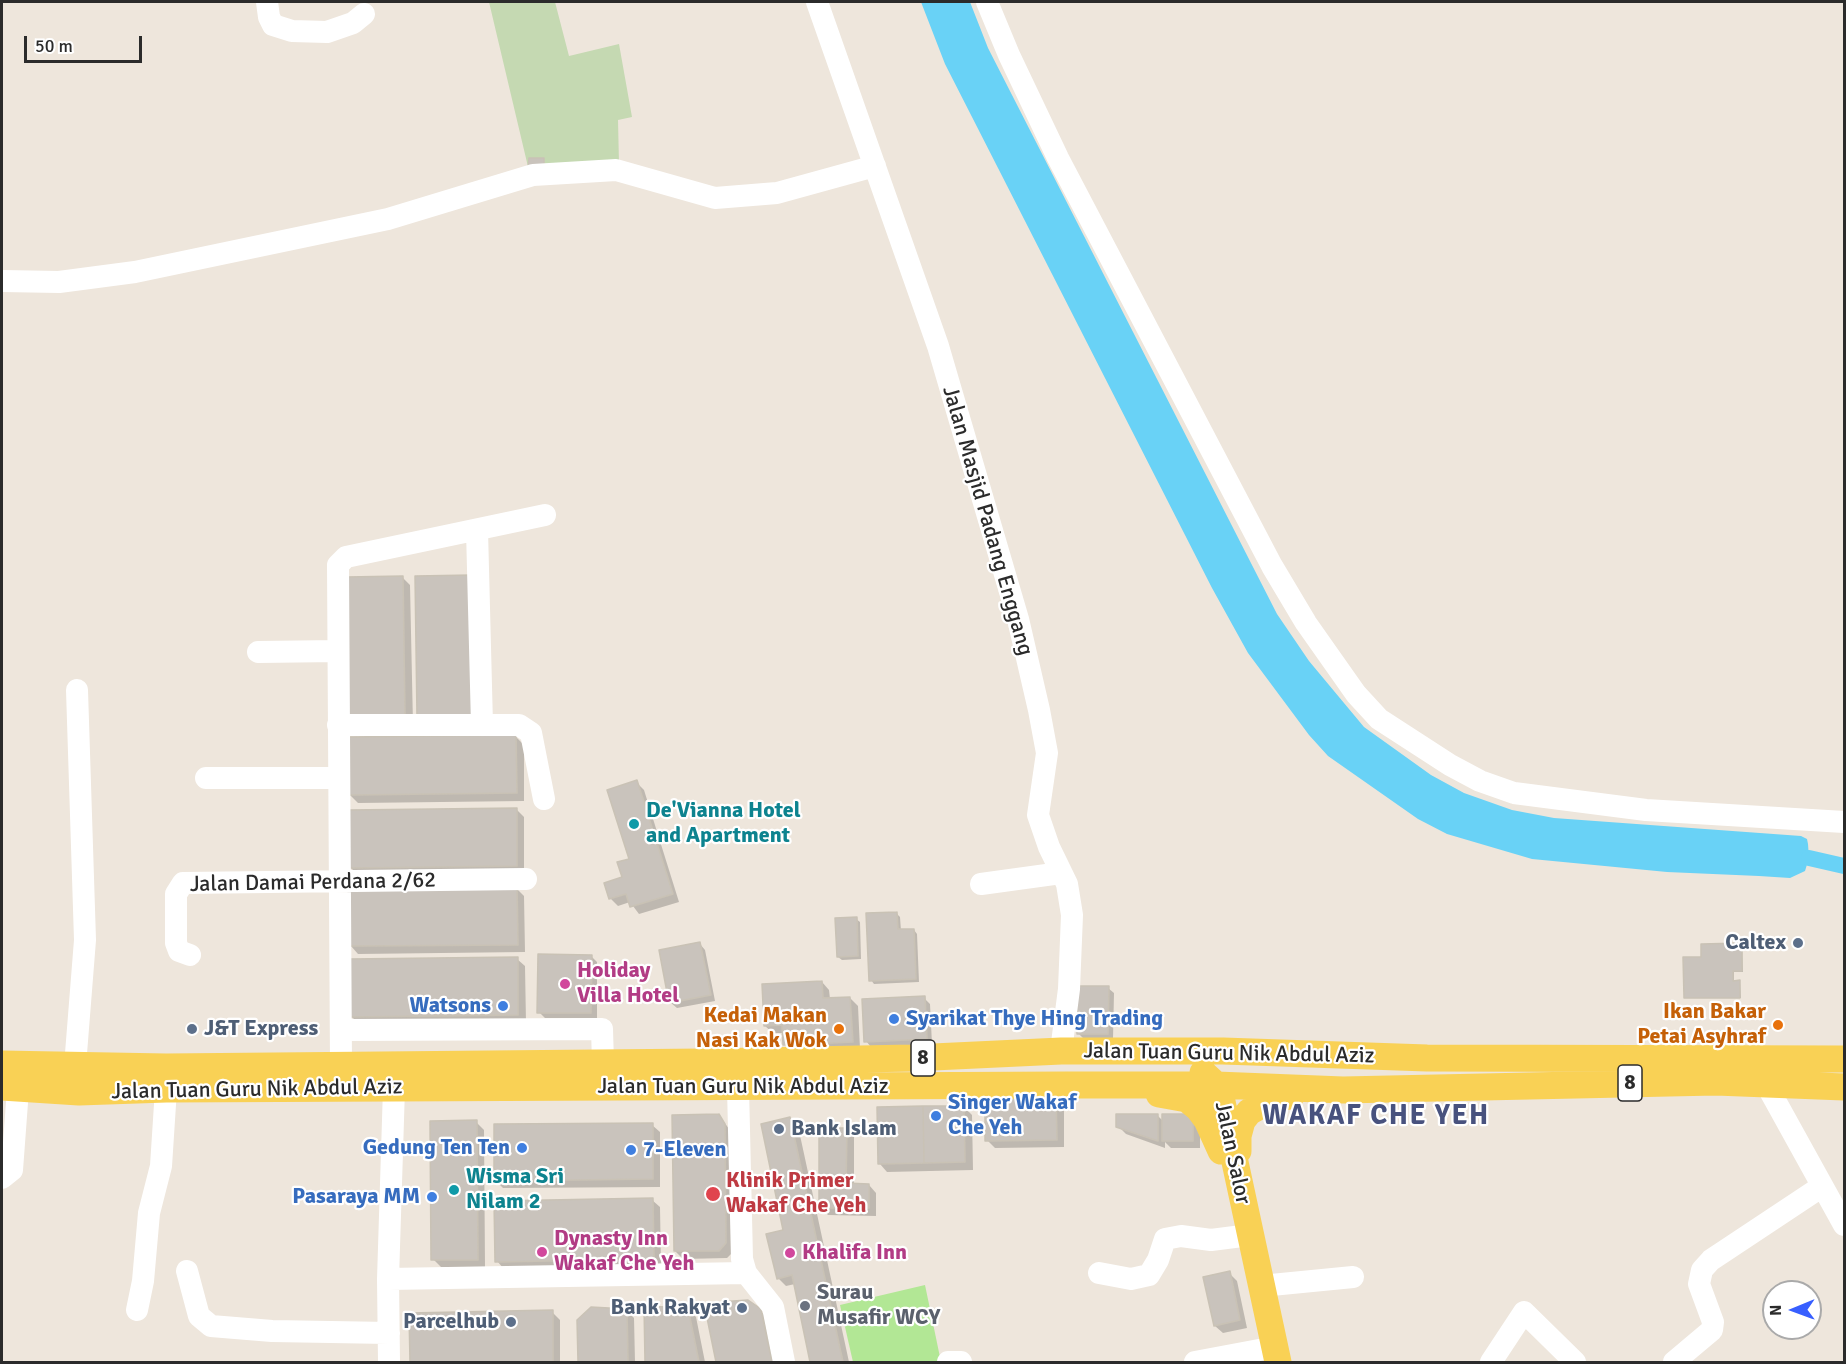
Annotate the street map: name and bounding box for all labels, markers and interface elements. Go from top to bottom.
scale bar [27,24,146,62]
text: 50 m [35,35,73,57]
street label: Jalan Masjid Padang Enggang [936,383,1038,659]
place label: De'Vianna Hotel and Apartment [646,798,801,849]
marker: De'Vianna Hotel and Apartment [627,817,641,831]
street label: Jalan Damai Perdana 2/62 [190,868,436,898]
place label: Caltex [1725,930,1786,956]
marker: Caltex [1791,936,1805,950]
place label: Holiday Villa Hotel [577,958,679,1010]
marker: Holiday Villa Hotel [558,977,572,991]
place label: Watsons [409,993,491,1019]
marker: Watsons [496,999,510,1013]
place label: Ikan Bakar Petai Asyhraf [1637,999,1766,1050]
place label: Kedai Makan Nasi Kak Wok [696,1003,827,1054]
place label: Syarikat Thye Hing Trading [906,1006,1163,1032]
marker: Syarikat Thye Hing Trading [887,1012,901,1026]
place label: J&T Express [204,1016,318,1042]
marker: Ikan Bakar Petai Asyhraf [1771,1018,1785,1032]
marker: J&T Express [185,1022,199,1036]
marker: Kedai Makan Nasi Kak Wok [832,1022,846,1036]
street label: Jalan Tuan Guru Nik Abdul Aziz [1083,1038,1375,1070]
road number: 8 [911,1040,935,1076]
road number: 8 [1618,1065,1642,1101]
street label: Jalan Tuan Guru Nik Abdul Aziz [111,1074,403,1106]
street label: Jalan Tuan Guru Nik Abdul Aziz [598,1074,888,1100]
place label: Singer Wakaf Che Yeh [948,1090,1076,1142]
street label: Jalan Salor [1208,1099,1256,1207]
district label: WAKAF CHE YEH [1262,1100,1490,1134]
marker: Singer Wakaf Che Yeh [929,1109,943,1123]
place label: Bank Islam [791,1116,897,1142]
marker: Bank Islam [772,1122,786,1136]
place label: Gedung Ten Ten [363,1135,510,1161]
place label: 7-Eleven [643,1137,726,1163]
marker: Gedung Ten Ten [515,1141,529,1155]
marker: 7-Eleven [624,1143,638,1157]
place label: Wisma Sri Nilam 2 [466,1164,564,1216]
place label: Klinik Primer Wakaf Che Yeh [726,1168,866,1220]
marker: Wisma Sri Nilam 2 [447,1183,461,1197]
place label: Pasaraya MM [292,1184,420,1210]
marker: Klinik Primer Wakaf Che Yeh [704,1185,722,1203]
marker: Pasaraya MM [425,1190,439,1204]
place label: Dynasty Inn Wakaf Che Yeh [554,1226,694,1278]
place label: Khalifa Inn [802,1240,907,1266]
marker: Dynasty Inn Wakaf Che Yeh [535,1245,549,1259]
marker: Khalifa Inn [783,1246,797,1260]
place label: Surau Musafir WCY [817,1280,940,1332]
north arrow [1762,1280,1822,1340]
place label: Bank Rakyat [611,1295,730,1321]
marker: Surau Musafir WCY [798,1299,812,1313]
marker: Bank Rakyat [735,1301,749,1315]
text: N [1766,1305,1786,1316]
place label: Parcelhub [403,1309,499,1335]
marker: Parcelhub [504,1315,518,1329]

